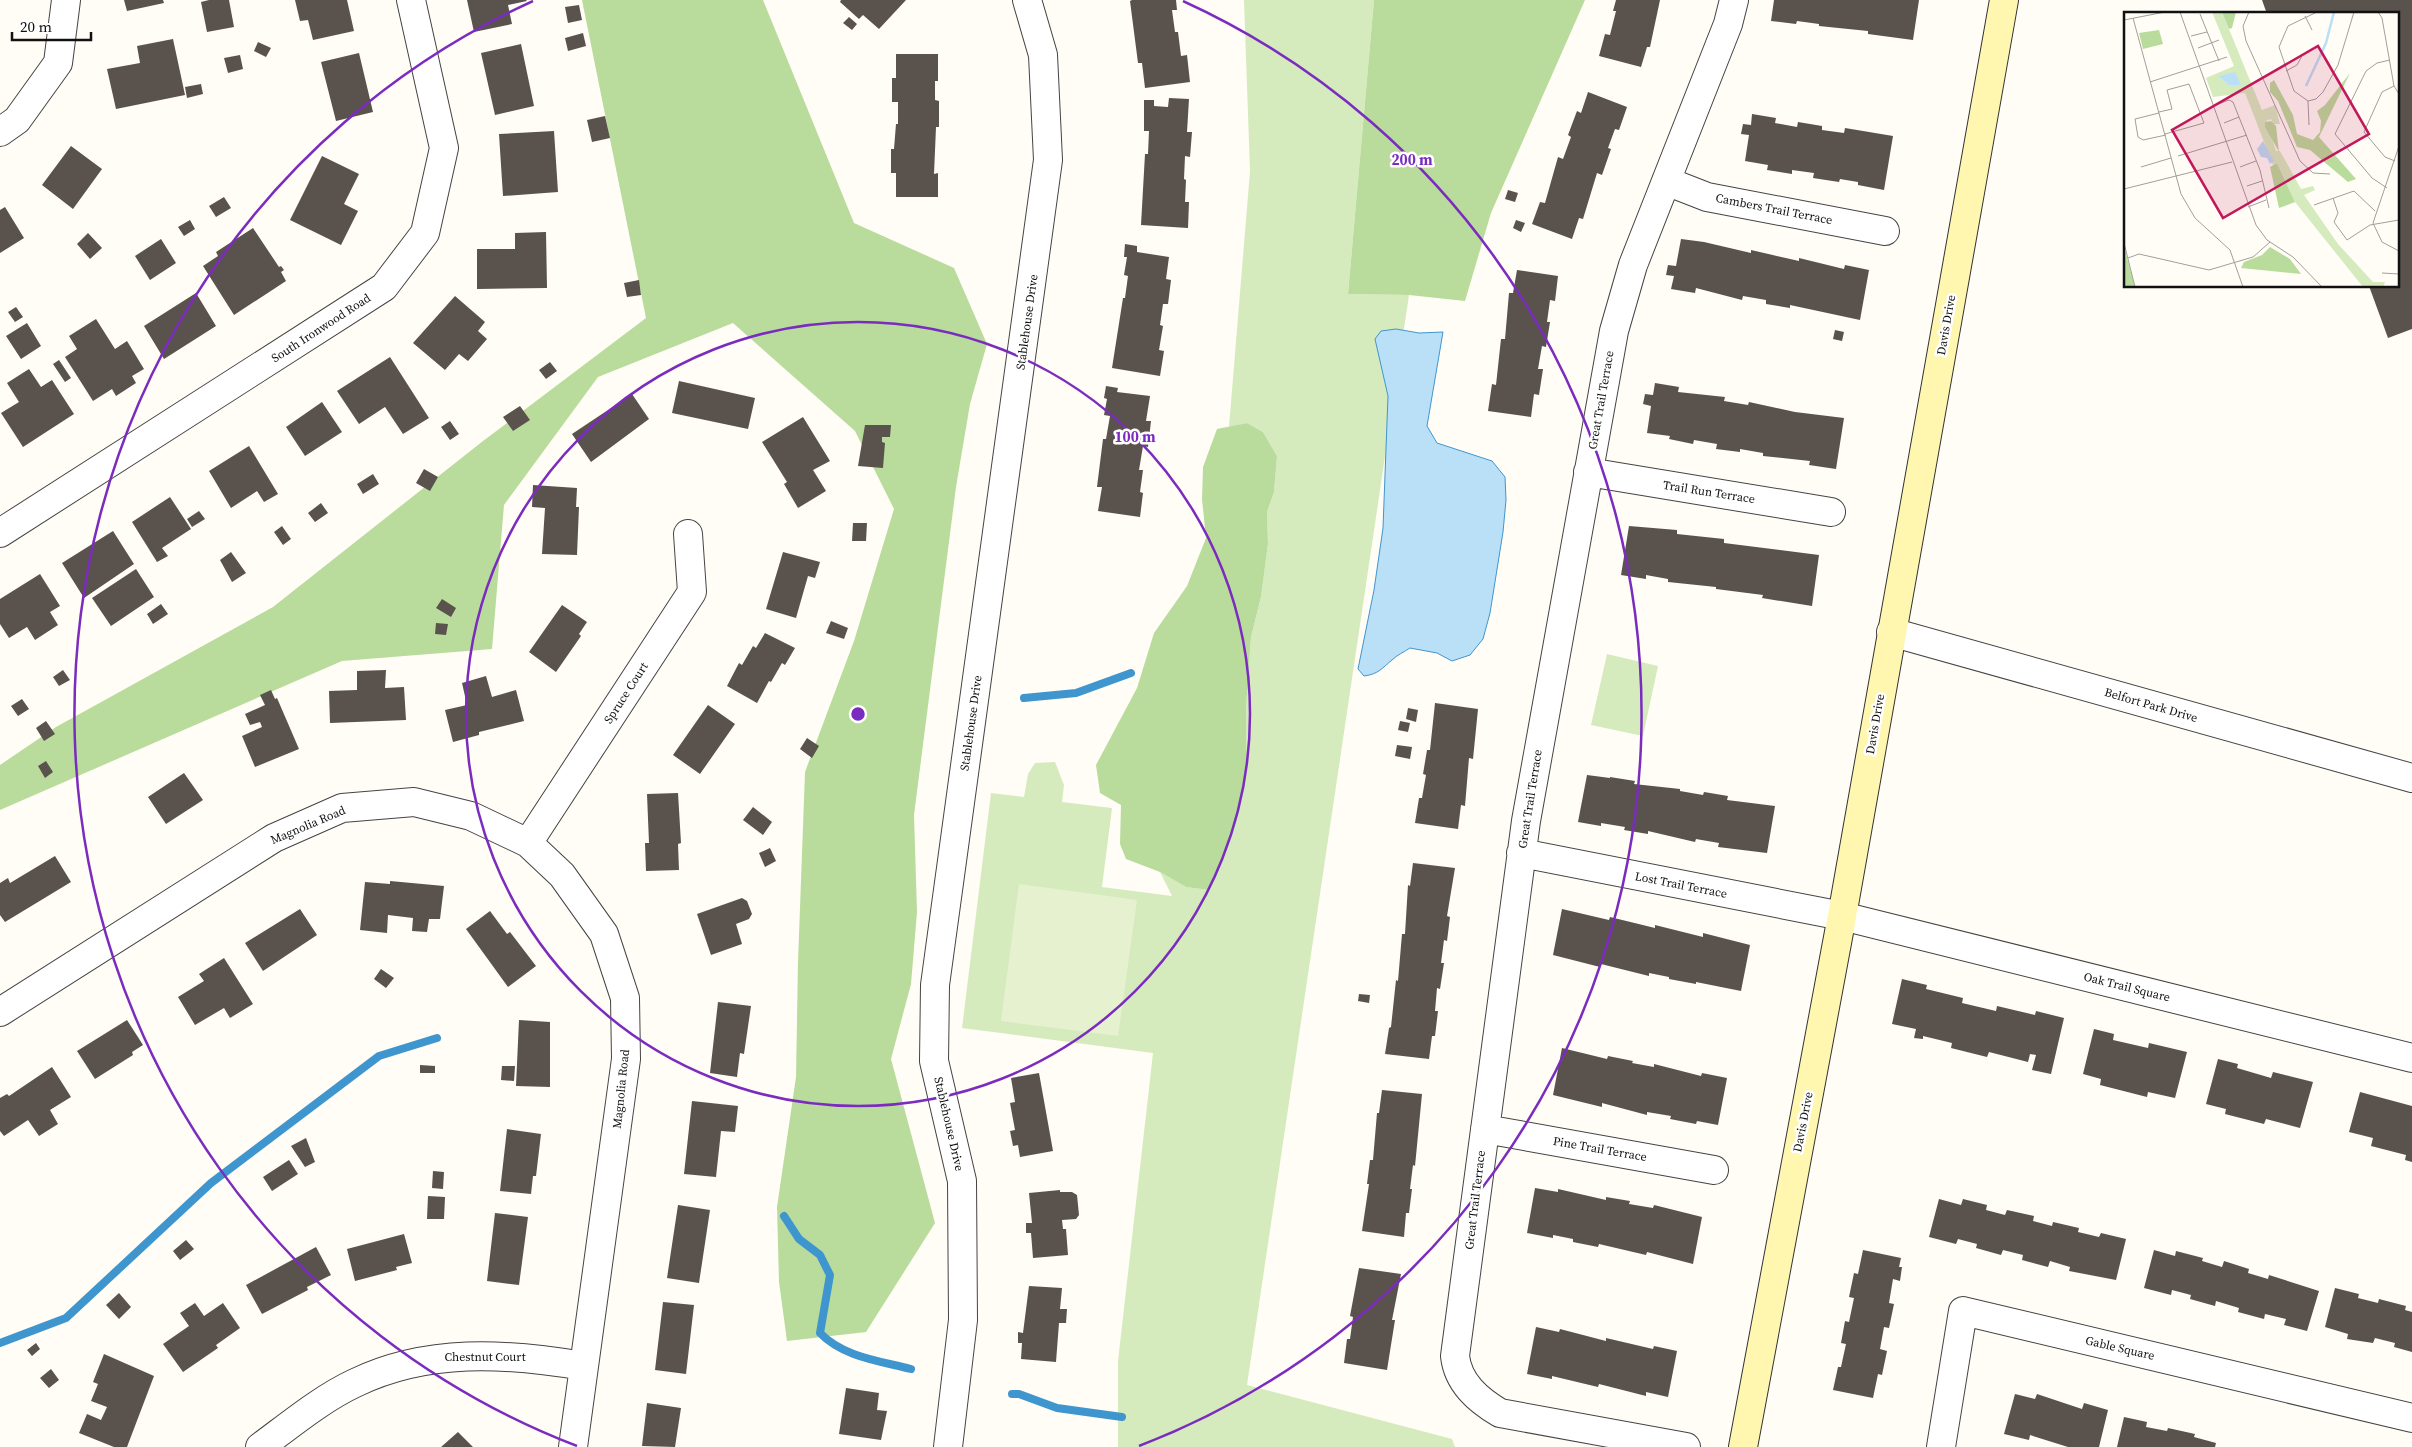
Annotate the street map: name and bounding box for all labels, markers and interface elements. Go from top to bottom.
scale bar [12,10,91,42]
inset map [2124,12,2400,288]
text: 20 m [20,16,52,37]
text: 200 m [1391,149,1433,170]
street label: Cambers Trail Terrace [1714,190,1834,228]
street label: Stablehouse Drive [1012,273,1042,371]
street label: South Ironwood Road [268,290,374,366]
street label: Davis Drive [1933,294,1959,356]
street label: Great Trail Terrace [1584,349,1618,451]
text: 100 m [1114,426,1156,447]
street label: Trail Run Terrace [1662,477,1756,507]
street label: Spruce Court [600,659,652,727]
street label: Stablehouse Drive [956,674,986,772]
street label: Belfort Park Drive [2103,684,2199,726]
street label: Davis Drive [1862,693,1888,755]
centre of rings [849,705,867,723]
street label: Great Trail Terrace [1514,748,1546,850]
street label: Magnolia Road [268,802,348,848]
street label: Lost Trail Terrace [1633,868,1729,902]
street label: Oak Trail Square [2082,969,2172,1005]
street label: Magnolia Road [609,1048,633,1130]
street label: Stablehouse Drive [930,1075,968,1173]
street label: Davis Drive [1789,1091,1817,1153]
street label: Pine Trail Terrace [1552,1133,1648,1165]
street label: Great Trail Terrace [1461,1149,1489,1251]
street label: Gable Square [2084,1332,2156,1364]
street label: Chestnut Court [444,1349,526,1365]

